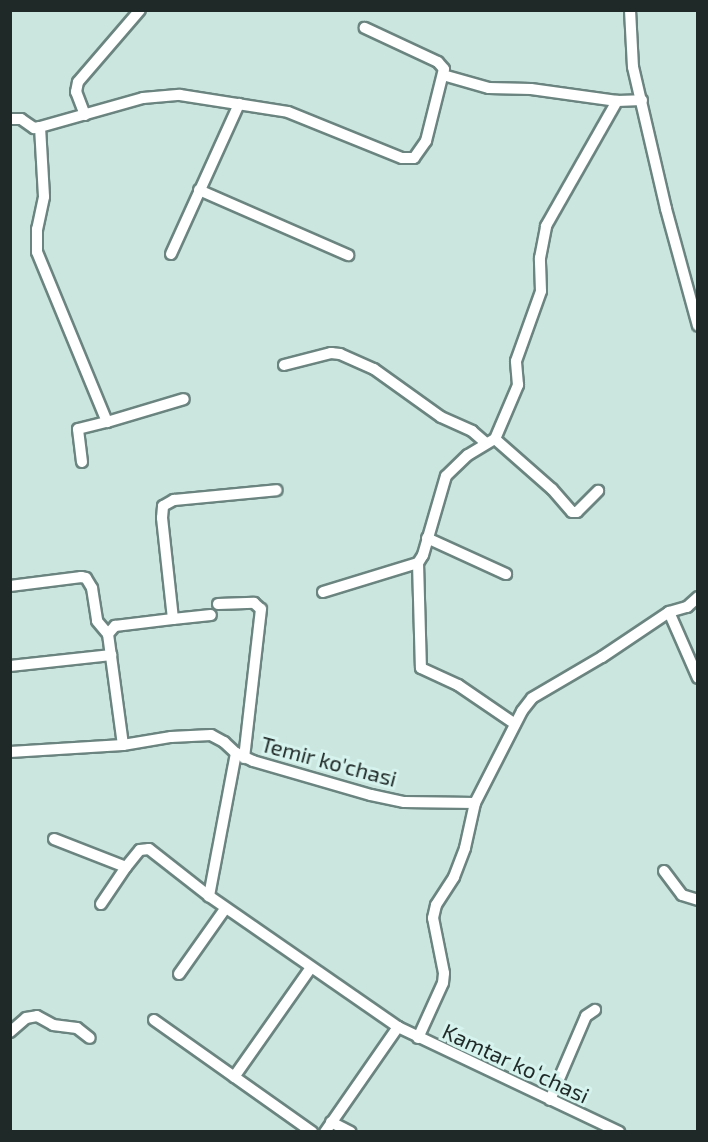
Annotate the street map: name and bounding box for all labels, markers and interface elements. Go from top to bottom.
street label: Temir ko'chasi [258,730,400,792]
street label: Kamtar koʻchasi [438,1017,594,1109]

